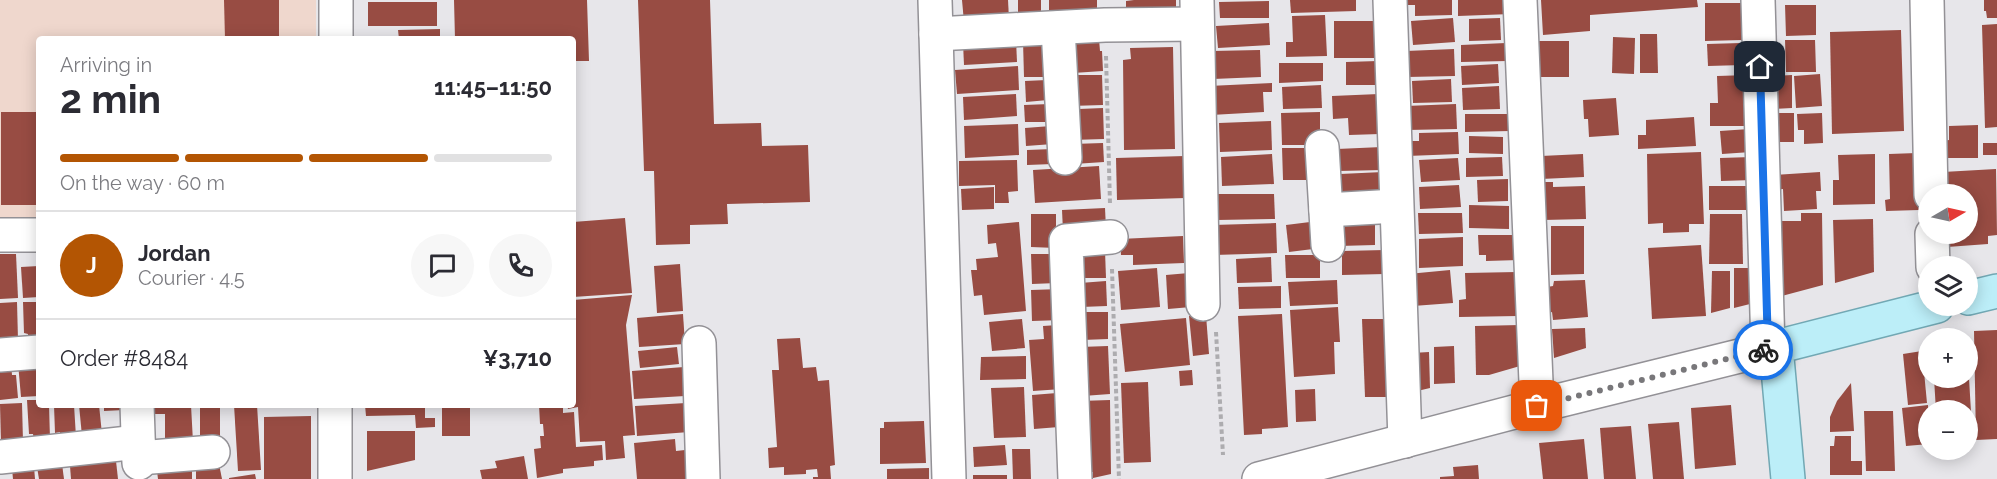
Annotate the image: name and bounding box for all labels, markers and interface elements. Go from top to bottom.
pin [1734,41,1785,92]
icon: home [1743,50,1776,83]
text: Arriving in [60,53,152,77]
text: 11:45–11:50 [434,74,552,100]
text: 2 min [60,76,161,122]
text: On the way · 60 m [60,171,225,195]
north arrow [1918,184,1978,244]
map controls [1918,184,1978,460]
button: chat [411,234,474,297]
button: phone [489,234,552,297]
text: Jordan [138,240,210,266]
text: J [86,252,97,278]
button: layers [1918,256,1978,316]
text: Courier · 4.5 [138,266,245,290]
courier [1733,320,1793,380]
button: + [1918,328,1978,388]
icon: bike [1747,334,1780,367]
text: Order #8484 [60,345,188,371]
text: ¥3,710 [483,345,552,371]
pin [1511,380,1562,431]
icon: bag [1520,389,1553,422]
button: − [1918,400,1978,460]

